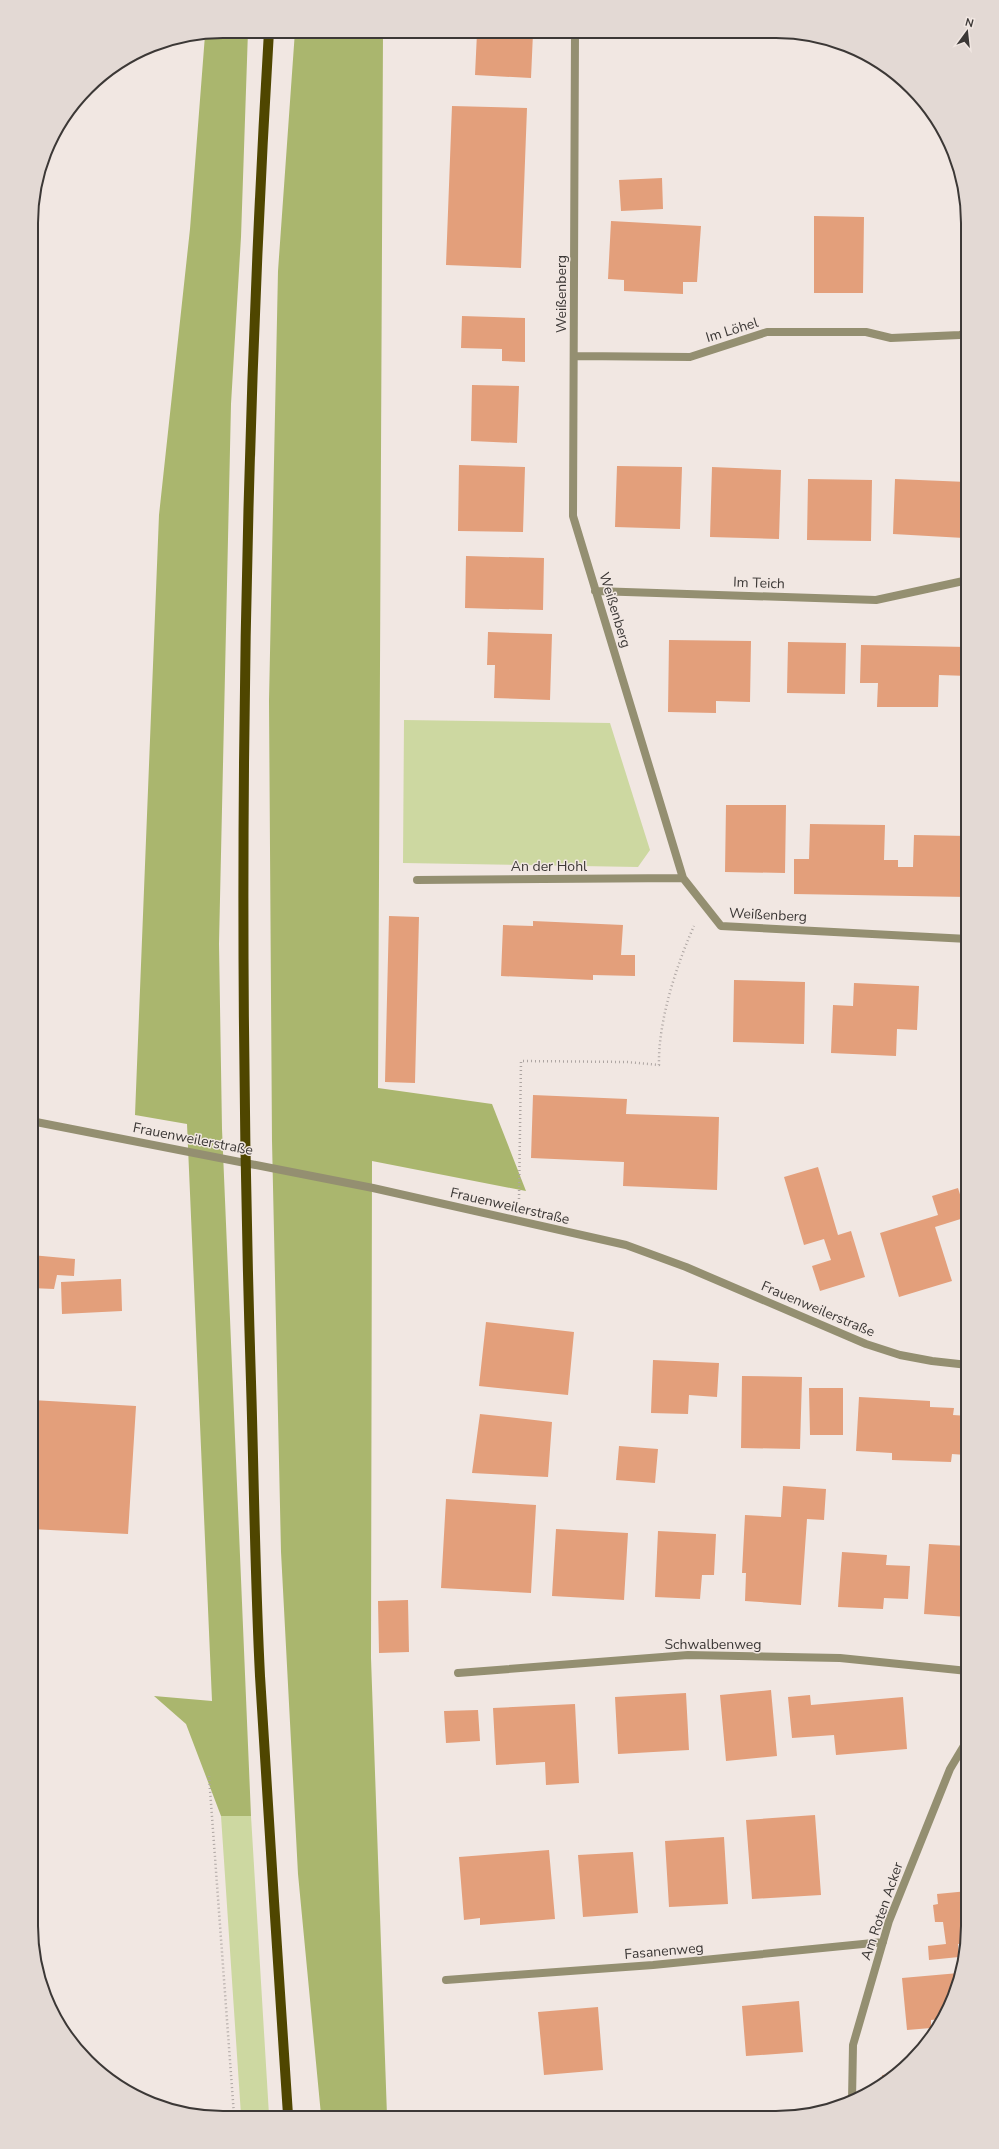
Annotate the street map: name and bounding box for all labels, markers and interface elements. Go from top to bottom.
north arrow [947,12,987,52]
text: N [964,15,975,31]
street label: Weißenberg [552,255,571,333]
street label: Im Löhel [703,313,761,347]
street label: Weißenberg [595,570,635,650]
street label: Im Teich [733,573,785,593]
street label: An der Hohl [511,857,588,876]
street label: Weißenberg [729,903,807,927]
street label: Frauenweilerstraße [131,1118,255,1160]
street label: Frauenweilerstraße [448,1183,572,1229]
street label: Frauenweilerstraße [758,1276,878,1342]
street label: Schwalbenweg [665,1635,762,1654]
street label: Am Roten Acker [856,1859,908,1963]
street label: Fasanenweg [624,1938,704,1964]

